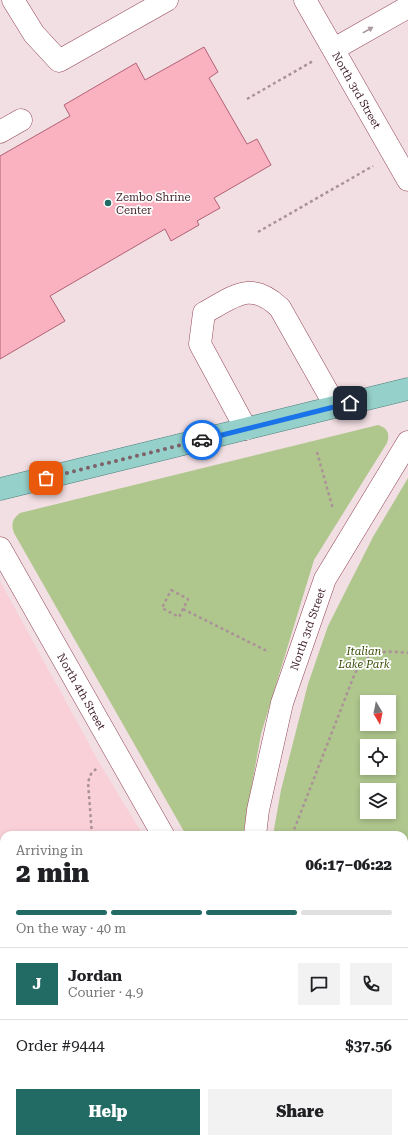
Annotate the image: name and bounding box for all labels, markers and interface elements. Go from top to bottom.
one-way arrow [362,26,373,33]
street label: North 3rd Street [330,50,384,131]
place label: Zembo Shrine Center [116,191,191,217]
marker: Zembo Shrine Center [103,198,113,208]
pin [333,386,367,420]
icon: home [339,392,361,414]
courier [182,420,222,460]
icon: car [191,429,213,451]
pin [29,461,63,495]
icon: bag [35,467,57,489]
street label: North 3rd Street [287,586,328,672]
park label: Italian Lake Park [337,645,390,671]
street label: North 4th Street [55,651,108,732]
north arrow [360,695,396,731]
map controls [360,695,396,819]
button: locate [360,739,396,775]
button: layers [360,783,396,819]
text: Arriving in [16,843,83,858]
text: 06:17–06:22 [306,856,392,874]
text: 2 min [16,858,89,888]
text: On the way · 40 m [16,921,126,936]
button: chat [298,963,340,1005]
button: phone [350,963,392,1005]
text: Jordan [68,967,122,985]
text: J [32,975,42,993]
text: Courier · 4.9 [68,985,143,1000]
text: Order #9444 [16,1037,105,1055]
text: $37.56 [345,1037,392,1055]
button: Help [16,1089,200,1135]
button: Share [208,1089,392,1135]

